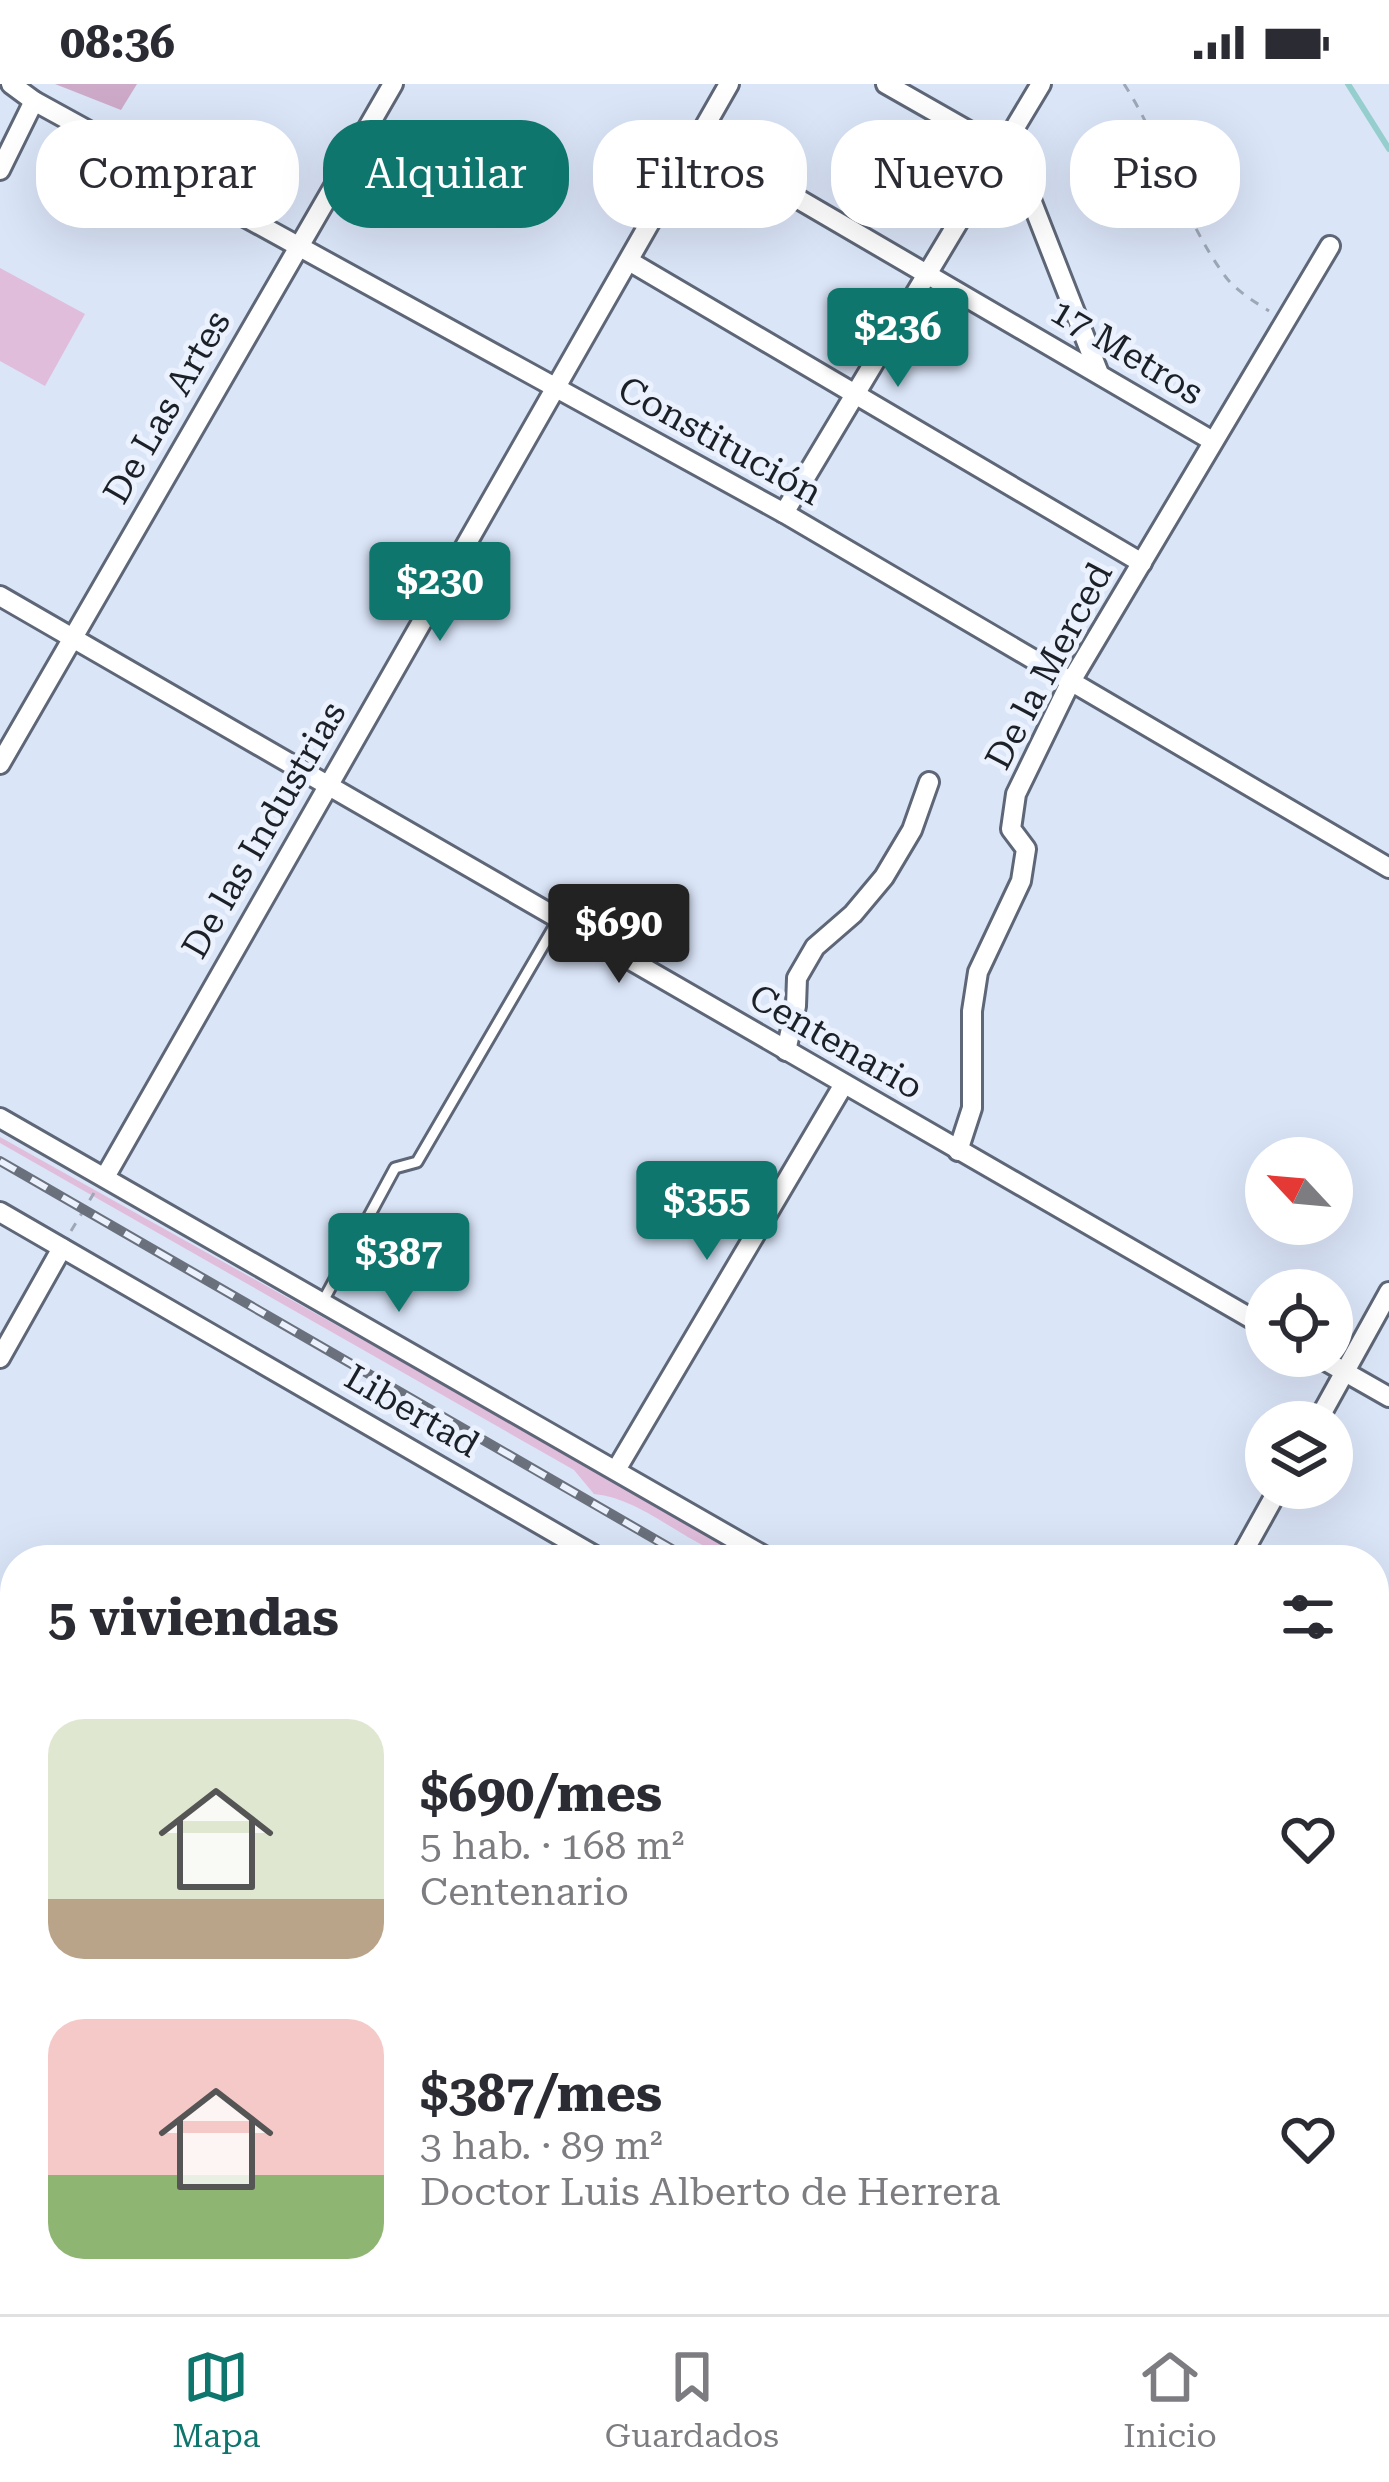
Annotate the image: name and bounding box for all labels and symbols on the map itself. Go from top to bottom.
pin: $236 [827,288,969,390]
street label: 17 Metros [1043,290,1211,414]
street label: De Las Artes [95,303,239,511]
street label: Constitución [611,368,829,514]
pin: $230 [369,542,511,644]
street label: De la Merced [977,556,1121,776]
street label: De las Industrias [173,694,355,966]
pin: $690 [548,884,690,986]
street label: Centenario [742,976,930,1108]
north arrow [1245,1137,1353,1245]
pin: $355 [636,1161,778,1263]
pin: $387 [328,1213,470,1315]
street label: Libertad [338,1356,486,1466]

